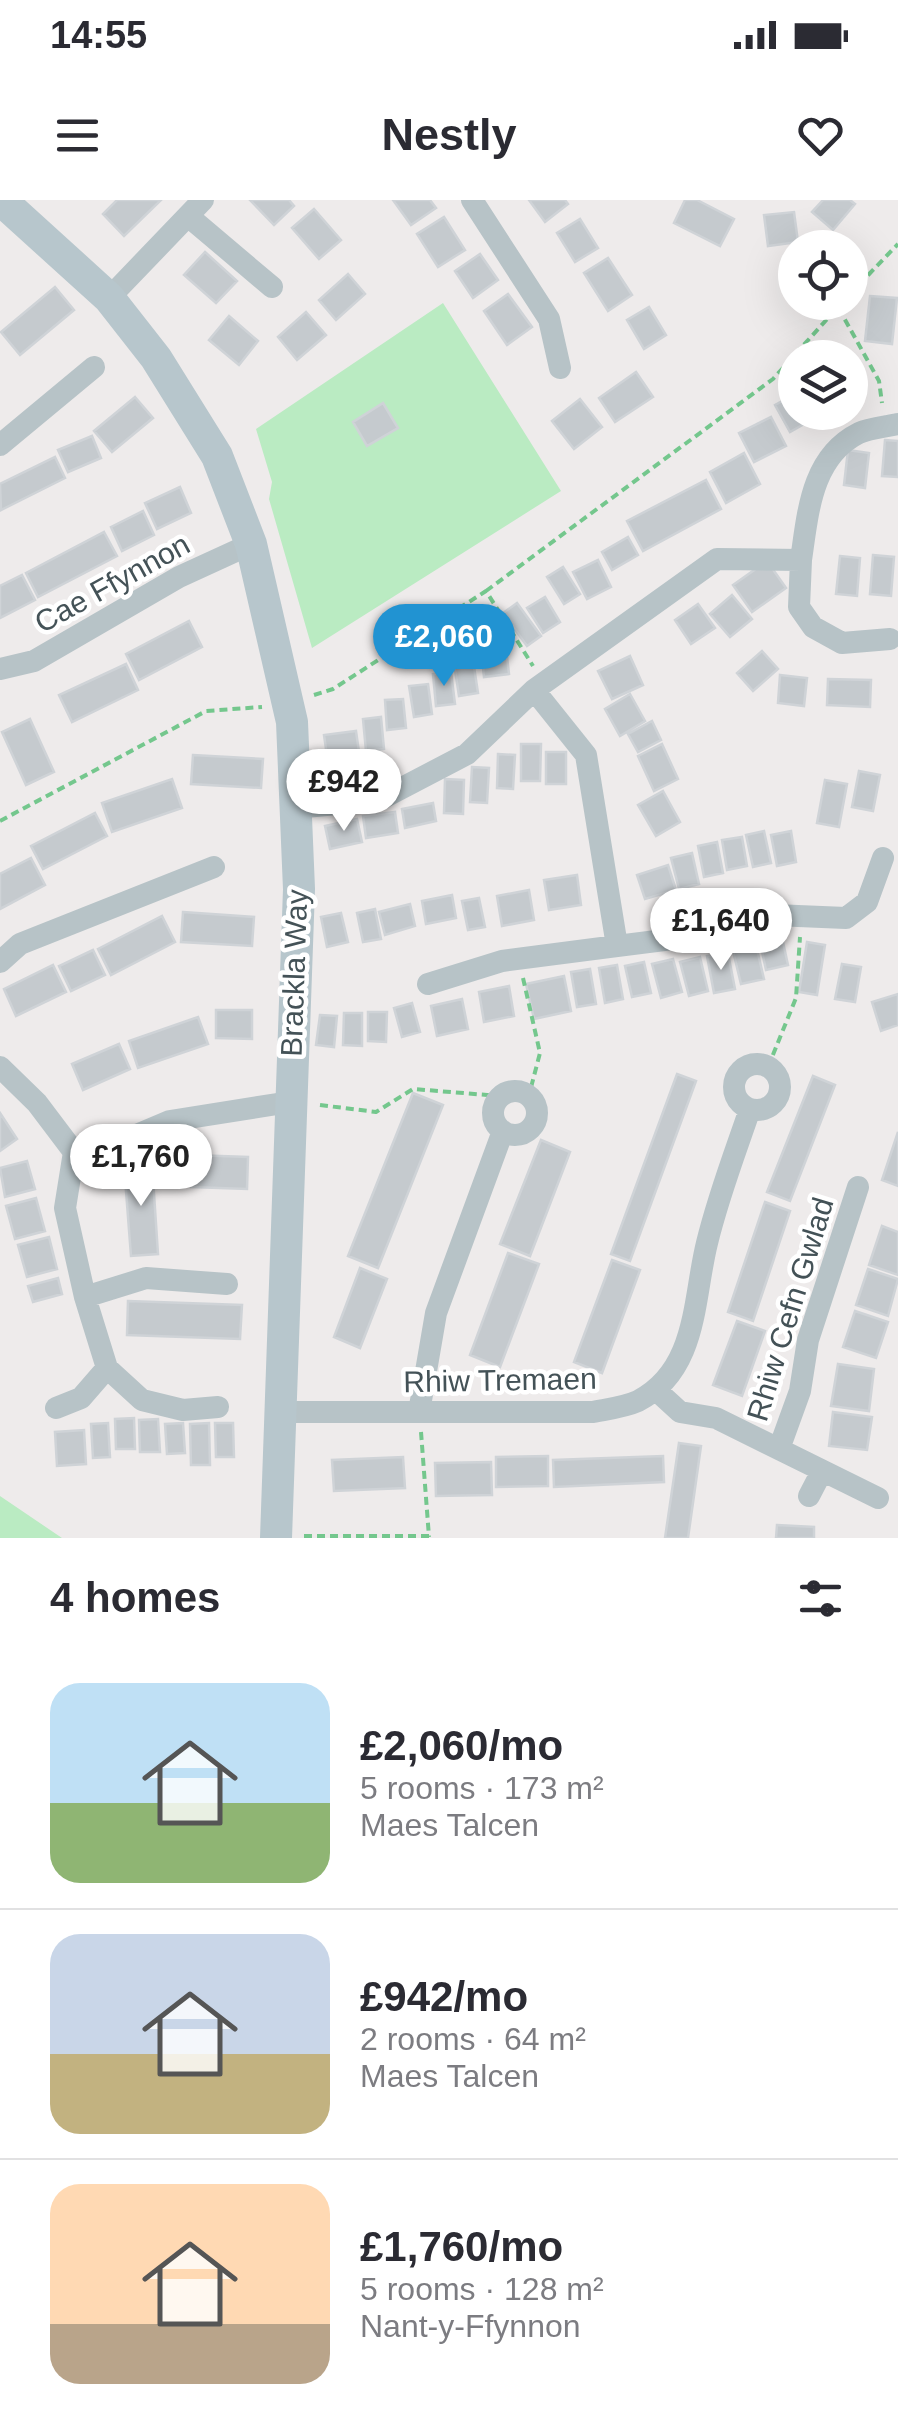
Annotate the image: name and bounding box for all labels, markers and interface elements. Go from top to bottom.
text: 14:55 [50,14,147,56]
icon: menu [50,108,105,163]
icon: heart [793,108,848,163]
text: Nestly [381,109,517,160]
map controls [778,230,868,430]
button: locate [778,230,868,320]
button: layers [778,340,868,430]
street label: Cae Ffynnon [29,527,195,639]
pin: £2,060 [363,604,525,689]
text: £2,060 [395,618,493,654]
pin: £942 [285,749,403,834]
text: £942 [308,763,380,799]
pin: £1,640 [640,888,802,973]
street label: Brackla Way [275,889,313,1057]
text: £1,640 [672,902,770,938]
pin: £1,760 [60,1124,222,1209]
text: £1,760 [92,1138,190,1174]
street label: Rhiw Cefn Gwlad [740,1193,840,1425]
street label: Rhiw Tremaen [403,1362,597,1398]
icon: filters [793,1571,848,1626]
text: 4 homes [50,1574,220,1621]
text: £2,060/mo [360,1722,563,1769]
icon: home [130,1723,250,1843]
text: 5 rooms · 173 m² [360,1770,604,1806]
text: Maes Talcen [360,1807,539,1843]
text: £942/mo [360,1973,528,2020]
icon: home [130,1974,250,2094]
text: 2 rooms · 64 m² [360,2021,586,2057]
text: Maes Talcen [360,2058,539,2094]
text: £1,760/mo [360,2223,563,2270]
icon: home [130,2224,250,2344]
text: 5 rooms · 128 m² [360,2271,604,2307]
text: Nant-y-Ffynnon [360,2308,581,2344]

